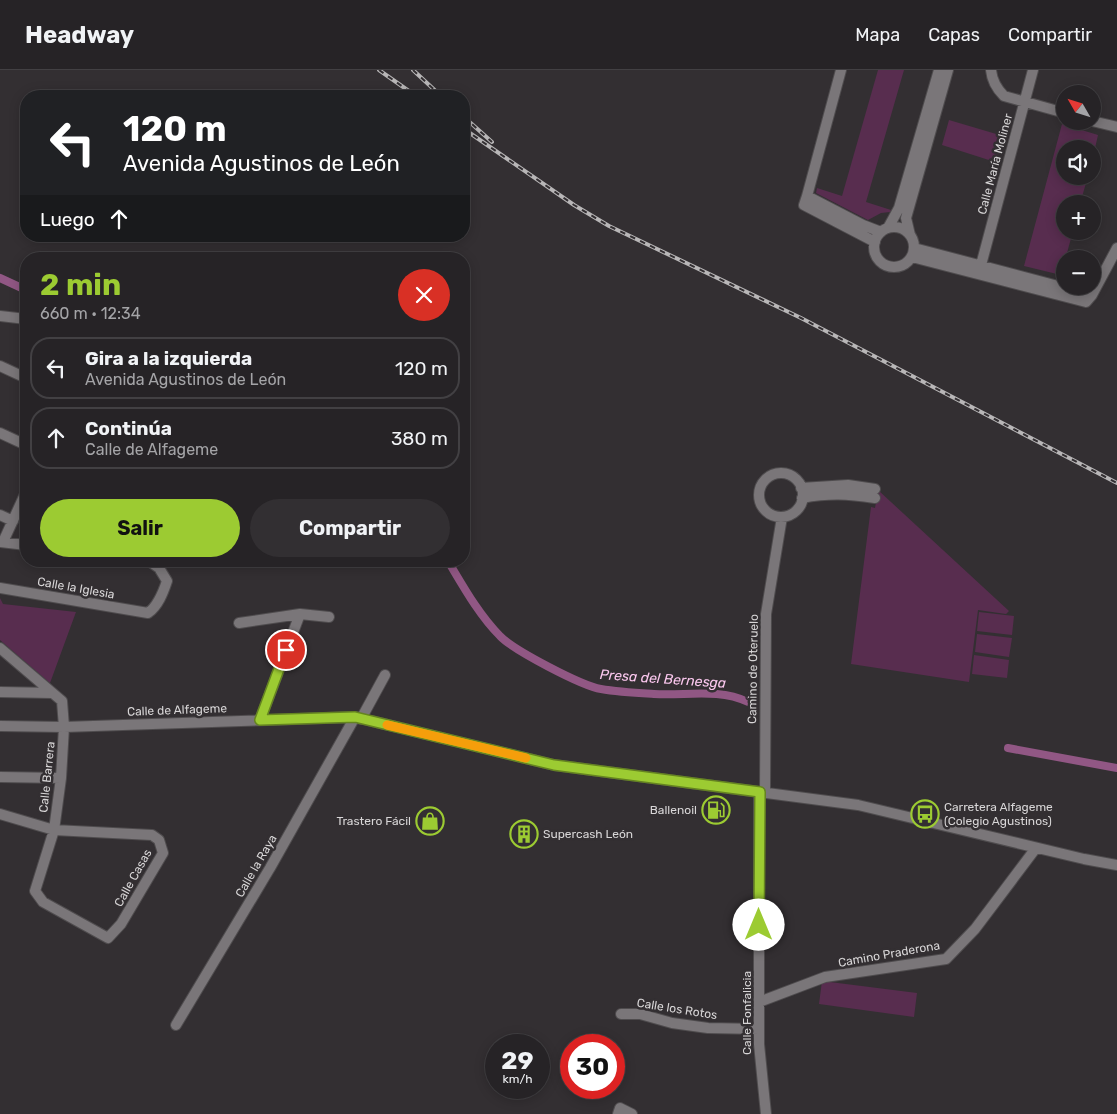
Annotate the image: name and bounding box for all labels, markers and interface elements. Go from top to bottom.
text: Headway [25,21,134,49]
text: Mapa [855,24,900,46]
text: Capas [928,24,980,46]
text: Compartir [1008,24,1092,46]
north arrow [1056,85,1101,130]
map controls [1056,85,1101,295]
text: 120 m [123,108,226,150]
icon: left [40,110,105,175]
street label: Calle María Moliner [975,111,1015,216]
button: sound [1056,140,1101,185]
text: Avenida Agustinos de León [123,150,400,177]
button: + [1056,195,1101,240]
icon: ahead [105,205,133,233]
text: Luego [40,208,95,231]
button: − [1056,250,1101,295]
text: 2 min [40,267,121,303]
button: close [398,269,450,321]
text: 660 m · 12:34 [40,304,141,323]
text: Gira a la izquierda [85,347,252,370]
icon: left [42,354,70,382]
text: 120 m [395,357,448,380]
text: Avenida Agustinos de León [85,370,286,389]
text: Continúa [85,417,172,440]
icon: ahead [42,424,70,452]
text: 380 m [391,427,448,450]
text: Calle de Alfageme [85,440,218,459]
button: Salir [40,499,240,557]
button: Compartir [250,499,450,557]
street label: Calle la Iglesia [36,574,116,602]
street label: Camino de Oteruelo [745,614,761,724]
pin [265,629,307,671]
icon: arrive [272,636,300,664]
water label: Presa del Bernesga [599,666,727,692]
street label: Calle de Alfageme [127,701,227,719]
street label: Calle Barrera [36,741,58,813]
fuel station icon: Ballenoil [701,795,731,825]
bus stop icon: Carretera Alfageme (Colegio Agustinos) [910,799,940,829]
place label: Carretera Alfageme (Colegio Agustinos) [944,800,1053,828]
place label: Ballenoil [650,803,697,817]
shop icon: Trastero Fácil [415,806,445,836]
place label: Trastero Fácil [336,814,411,828]
building icon: Supercash León [509,819,539,849]
place label: Supercash León [543,827,633,841]
street label: Calle la Raya [232,832,280,900]
street label: Calle Casas [111,847,155,909]
position arrow [732,898,784,950]
street label: Camino Praderona [837,938,941,970]
street label: Calle Fonfalicia [740,971,754,1055]
street label: Calle los Rotos [636,996,718,1022]
speed limit sign: 30 [560,1034,625,1099]
text: 29 [501,1046,534,1075]
text: km/h [503,1072,532,1086]

